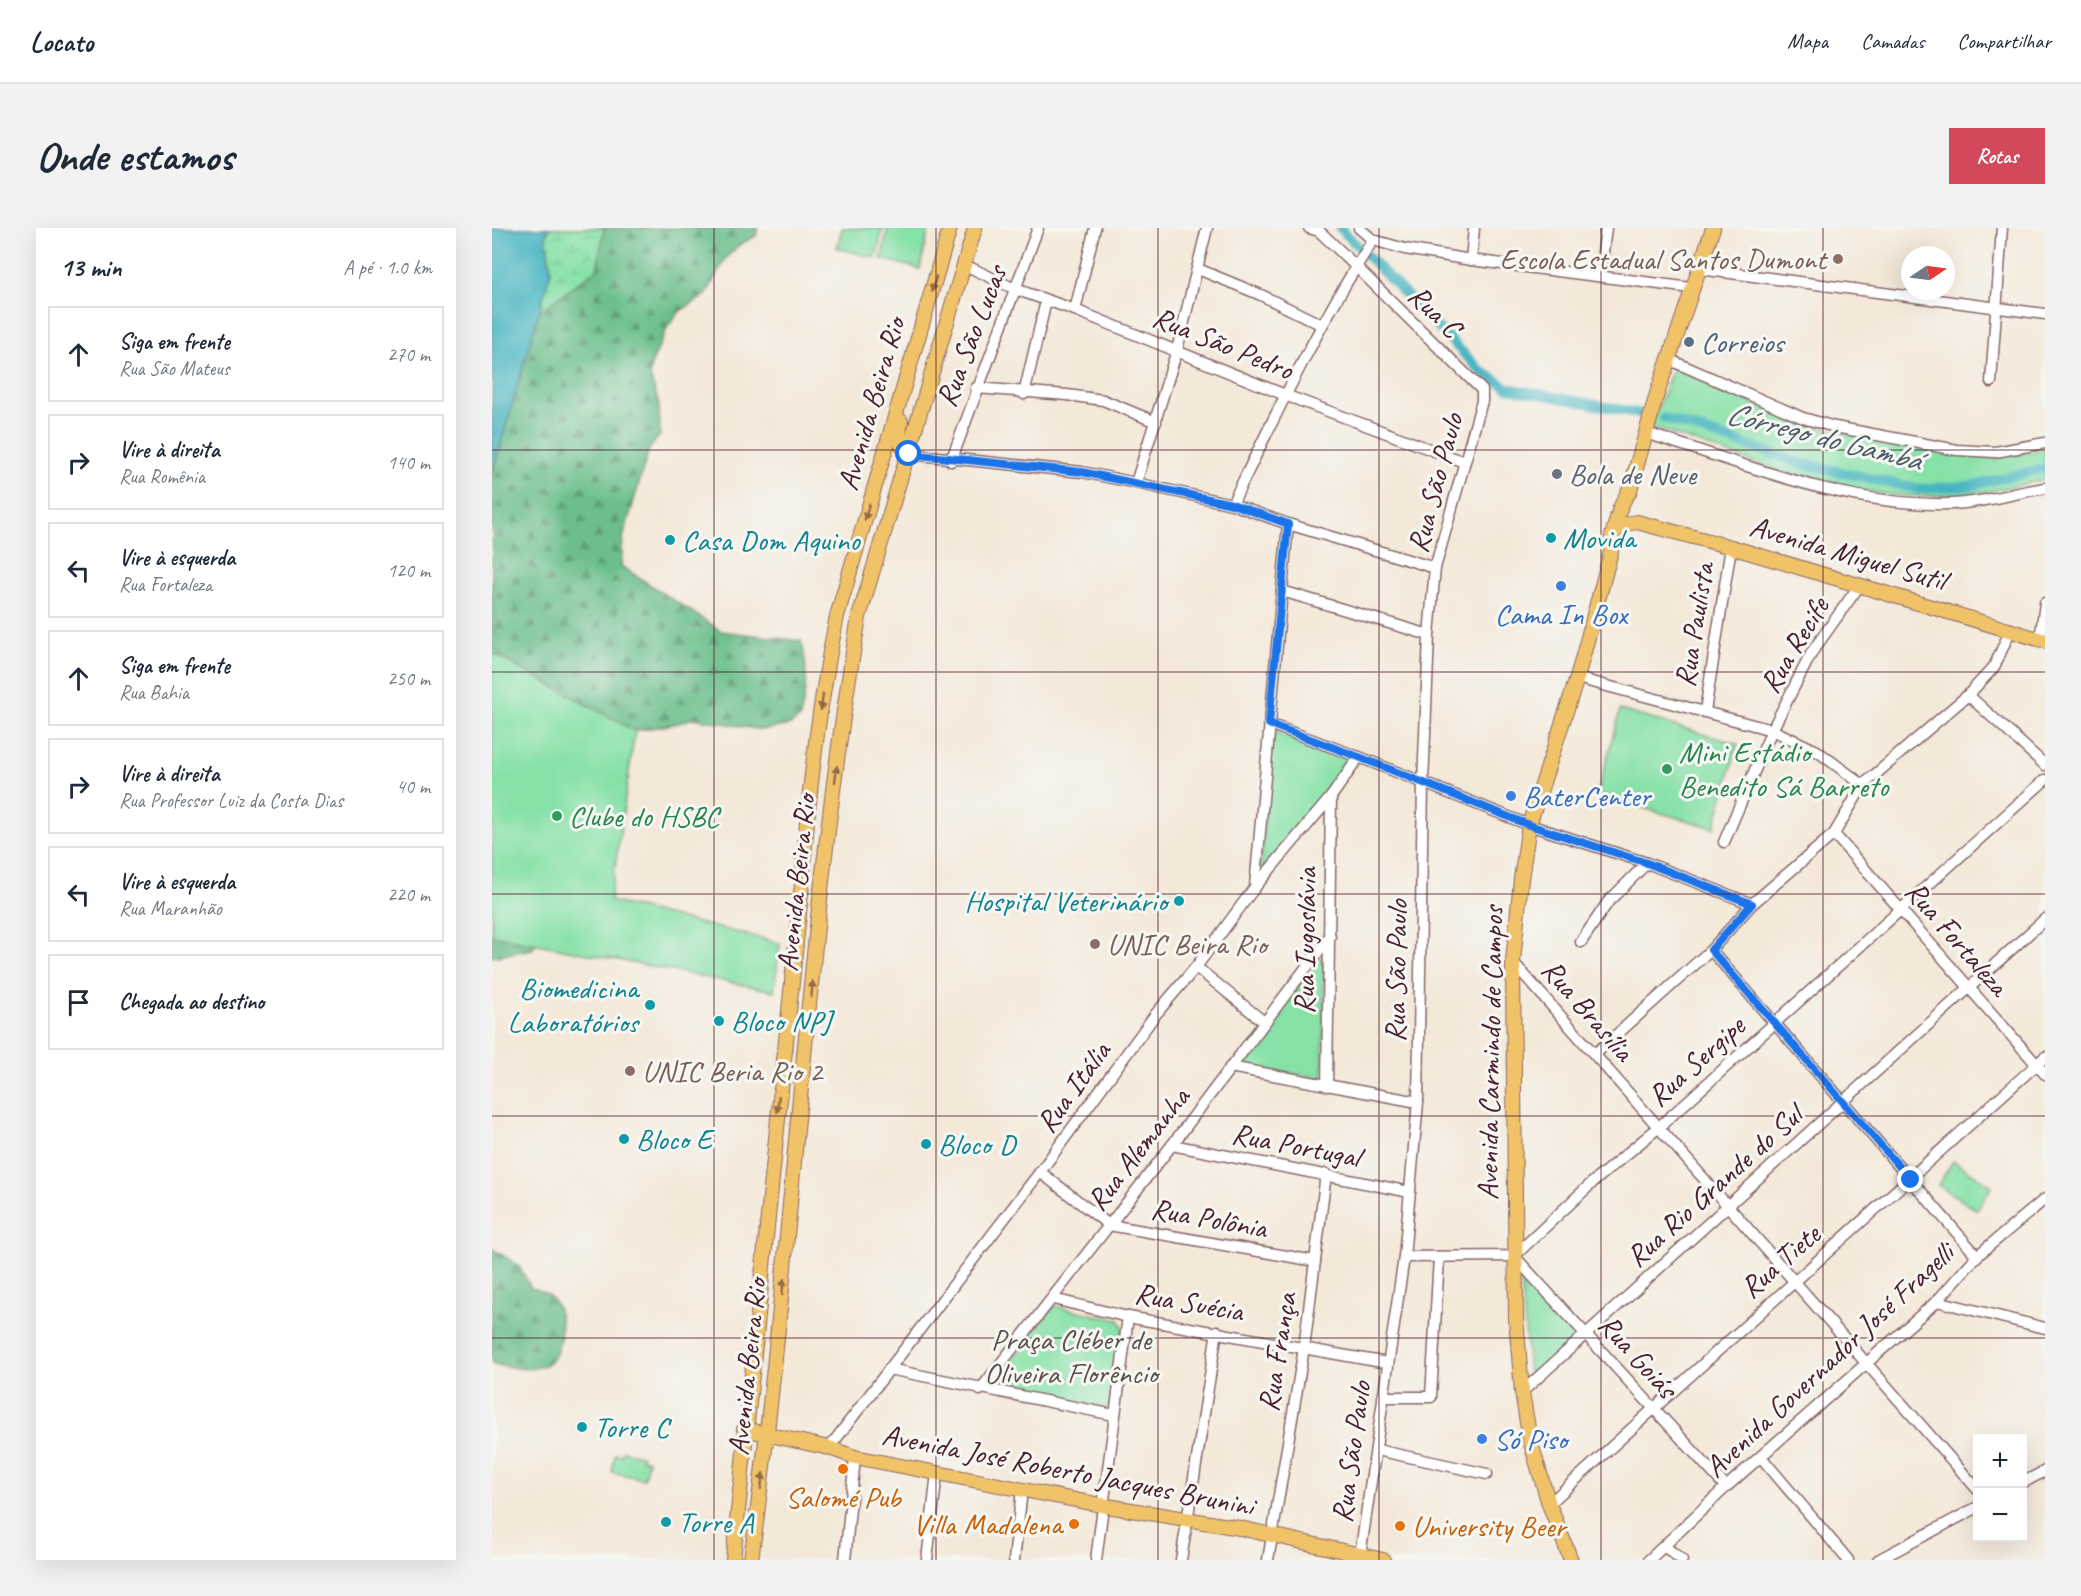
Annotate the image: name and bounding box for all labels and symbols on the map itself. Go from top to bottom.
place label: Escola Estadual Santos Dumont [1500,240,1829,278]
north arrow [1901,246,1955,300]
marker: Escola Estadual Santos Dumont [1831,252,1845,266]
street label: Rua São Lucas [927,257,1016,412]
one-way arrow [929,275,938,293]
street label: Rua C [1400,276,1472,348]
street label: Rua São Pedro [1147,298,1300,389]
street label: Avenida Beira Rio [828,310,915,495]
place label: Correios [1701,323,1786,361]
marker: Correios [1682,335,1696,349]
water label: Córrego do Gambá [1722,393,1932,482]
street label: Rua São Paulo [1398,408,1472,557]
route start [895,440,921,466]
place label: Bola de Neve [1569,455,1698,493]
marker: Bola de Neve [1550,467,1564,481]
one-way arrow [862,503,872,521]
street label: Avenida Miguel Sutil [1746,507,1955,600]
place label: Movida [1563,519,1638,557]
place label: Casa Dom Aquino [682,521,861,559]
marker: Movida [1544,531,1558,545]
marker: Casa Dom Aquino [663,533,677,547]
street label: Rua Paulista [1665,558,1723,690]
marker: Cama In Box [1554,579,1568,593]
street label: Rua Recife [1751,588,1838,700]
place label: Cama In Box [1495,595,1630,633]
one-way arrow [818,692,827,711]
place label: Mini Estádio Benedito Sá Barreto [1679,733,1890,805]
marker: Mini Estádio Benedito Sá Barreto [1660,762,1674,776]
one-way arrow [831,765,841,784]
place label: BaterCenter [1523,777,1653,815]
street label: Avenida Beira Rio [768,789,825,973]
marker: BaterCenter [1504,789,1518,803]
place label: Clube do HSBC [569,797,722,835]
marker: Clube do HSBC [550,809,564,823]
street label: Rua Iugoslávia [1285,866,1325,1014]
street label: Rua Fortaleza [1897,873,2019,1005]
place label: Hospital Veterinário [964,882,1170,920]
marker: Hospital Veterinário [1172,894,1186,908]
street label: Rua São Paulo [1376,898,1416,1043]
street label: Avenida Carmindo de Campos [1468,903,1512,1200]
place label: UNIC Beira Rio [1107,925,1270,963]
marker: UNIC Beira Rio [1088,937,1102,951]
street label: Rua Brasília [1533,951,1644,1070]
place label: Biomedicina Laboratórios [507,969,641,1041]
one-way arrow [807,979,817,998]
marker: Biomedicina Laboratórios [643,998,657,1012]
place label: Bloco NPJ [731,1002,836,1040]
street label: Rua Sergipe [1639,1006,1754,1115]
marker: Bloco NPJ [712,1014,726,1028]
street label: Rua Itália [1027,1032,1120,1140]
place label: UNIC Beria Rio 2 [642,1052,825,1090]
marker: UNIC Beria Rio 2 [623,1064,637,1078]
street label: Rua Alemanha [1078,1078,1199,1218]
street label: Rua Rio Grande do Sul [1618,1093,1814,1275]
one-way arrow [773,1095,783,1114]
street label: Rua Portugal [1229,1114,1368,1177]
place label: Bloco E [636,1120,716,1158]
place label: Bloco D [938,1125,1018,1163]
marker: Bloco E [617,1132,631,1146]
marker: Bloco D [919,1137,933,1151]
route end [1897,1166,1923,1192]
street label: Rua Polônia [1148,1189,1272,1247]
street label: Rua Tiete [1732,1214,1830,1306]
street label: Avenida Governador José Fragelli [1696,1232,1964,1486]
street label: Avenida Beira Rio [719,1273,776,1457]
street label: Rua Suécia [1132,1274,1248,1331]
one-way arrow [778,1278,788,1297]
street label: Rua França [1249,1288,1305,1414]
street label: Rua Goiás [1590,1306,1687,1408]
park label: Praça Cléber de Oliveira Florêncio [984,1320,1161,1392]
street label: Rua São Paulo [1322,1377,1380,1525]
place label: Torre C [594,1408,672,1446]
street label: Avenida José Roberto Jacques Brunini [879,1415,1260,1525]
marker: Torre C [575,1420,589,1434]
place label: Só Piso [1494,1420,1570,1458]
marker: Só Piso [1475,1432,1489,1446]
marker: Salomé Pub [836,1462,850,1476]
one-way arrow [757,1472,767,1491]
place label: Salomé Pub [785,1478,903,1516]
place label: Torre A [678,1503,755,1541]
place label: Villa Madalena [913,1505,1065,1543]
place label: University Beer [1412,1507,1568,1545]
marker: Torre A [659,1515,673,1529]
marker: Villa Madalena [1067,1517,1081,1531]
marker: University Beer [1393,1519,1407,1533]

